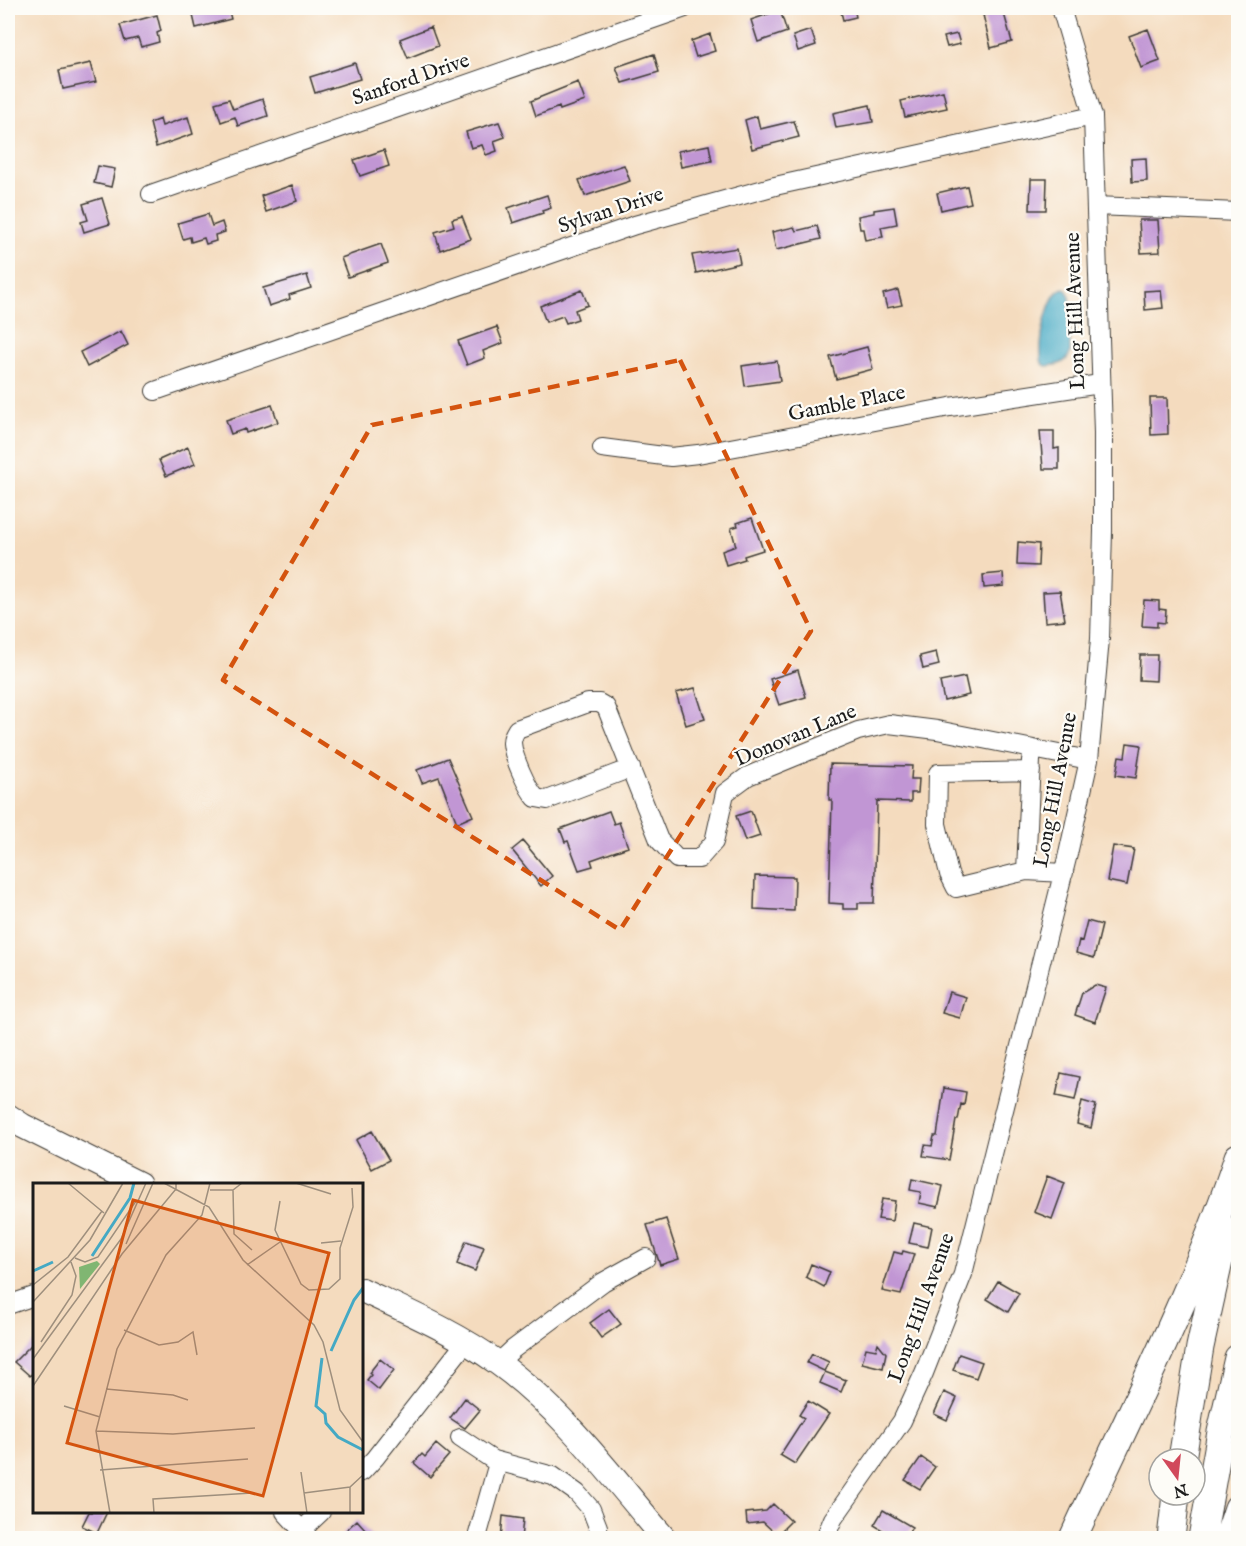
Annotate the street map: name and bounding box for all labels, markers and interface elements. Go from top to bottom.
street label: Sanford Drive [349,47,474,113]
street label: Sylvan Drive [555,181,667,241]
street label: Long Hill Avenue [1060,231,1092,390]
street label: Gamble Place [786,379,908,429]
street label: Donovan Lane [731,698,861,774]
street label: Long Hill Avenue [1028,710,1084,870]
inset map [33,1183,363,1513]
street label: Long Hill Avenue [882,1229,962,1387]
north arrow [1147,1447,1207,1507]
text: N [1171,1478,1191,1501]

